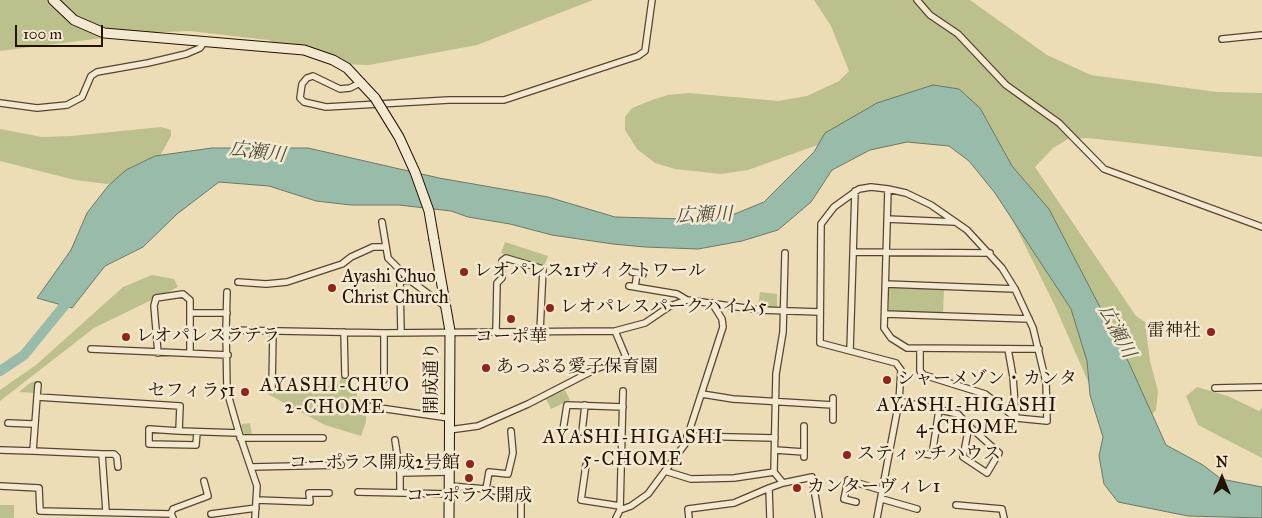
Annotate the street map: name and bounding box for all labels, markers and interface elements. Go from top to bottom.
scale bar [18,15,105,47]
text: 100 m [23,25,62,43]
water label: 広瀬川 [227,138,287,168]
water label: 広瀬川 [675,204,733,228]
place label: レオパレス21ヴィクトワール [474,261,706,283]
marker: レオパレス21ヴィクトワール [458,266,470,278]
place label: Ayashi Chuo Christ Church [342,267,449,310]
marker: Ayashi Chuo Christ Church [326,282,338,294]
place label: レオパレスパークハイム5 [560,297,766,319]
water label: 広瀬川 [1093,301,1139,363]
marker: レオパレスパークハイム5 [544,302,556,314]
marker: コーポ華 [505,313,517,325]
place label: 雷神社 [1147,321,1201,343]
place label: レオパレスラテラ [136,326,280,348]
marker: 雷神社 [1205,326,1217,338]
place label: コーポ華 [475,327,547,349]
marker: レオパレスラテラ [120,331,132,343]
street label: 開成通り [422,342,444,414]
place label: あっぷる愛子保育園 [496,357,658,379]
marker: あっぷる愛子保育園 [480,362,492,374]
place label: シャーメゾン・カンタ [897,369,1077,391]
marker: シャーメゾン・カンタ [881,374,893,386]
district label: AYASHI-CHUO 2-CHOME [259,375,411,419]
place label: セフィラ51 [148,381,235,403]
marker: セフィラ51 [239,386,251,398]
district label: AYASHI-HIGASHI 4-CHOME [875,395,1059,439]
district label: AYASHI-HIGASHI 5-CHOME [541,427,725,471]
place label: スティッチハウス [857,444,1001,466]
marker: スティッチハウス [841,449,853,461]
place label: コーポラス開成2号館 [289,453,460,475]
north arrow [1197,453,1247,503]
text: N [1216,454,1228,471]
marker: コーポラス開成2号館 [464,458,476,470]
marker: コーポラス開成 [463,472,475,484]
place label: カンターヴィレ1 [807,477,940,499]
marker: カンターヴィレ1 [791,482,803,494]
place label: コーポラス開成 [406,486,532,508]

